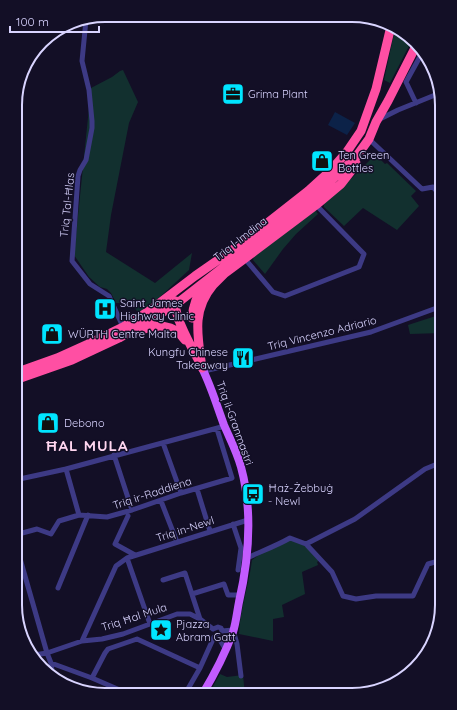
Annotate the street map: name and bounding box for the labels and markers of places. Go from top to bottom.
office icon: Grima Plant [220,81,246,107]
place label: Grima Plant [248,87,308,101]
shop icon: Ten Green Bottles [309,148,335,174]
place label: Ten Green Bottles [338,148,389,175]
hospital icon: Saint James Highway Clinic [92,296,118,322]
place label: Saint James Highway Clinic [120,296,194,323]
shop icon: WÜRTH Centre Malta [39,321,65,347]
place label: WÜRTH Centre Malta [68,327,177,341]
place label: Kungfu Chinese Takeaway [148,345,228,372]
restaurant icon: Kungfu Chinese Takeaway [230,345,256,371]
shop icon: Debono [35,410,61,436]
place label: Debono [64,416,105,430]
bus stop icon: Ħaż-Żebbuġ - Newl [240,481,266,507]
place label: Ħaż-Żebbuġ - Newl [268,481,333,508]
place icon: Pjazza Abram Gatt [148,617,174,643]
place label: Pjazza Abram Gatt [176,617,236,644]

